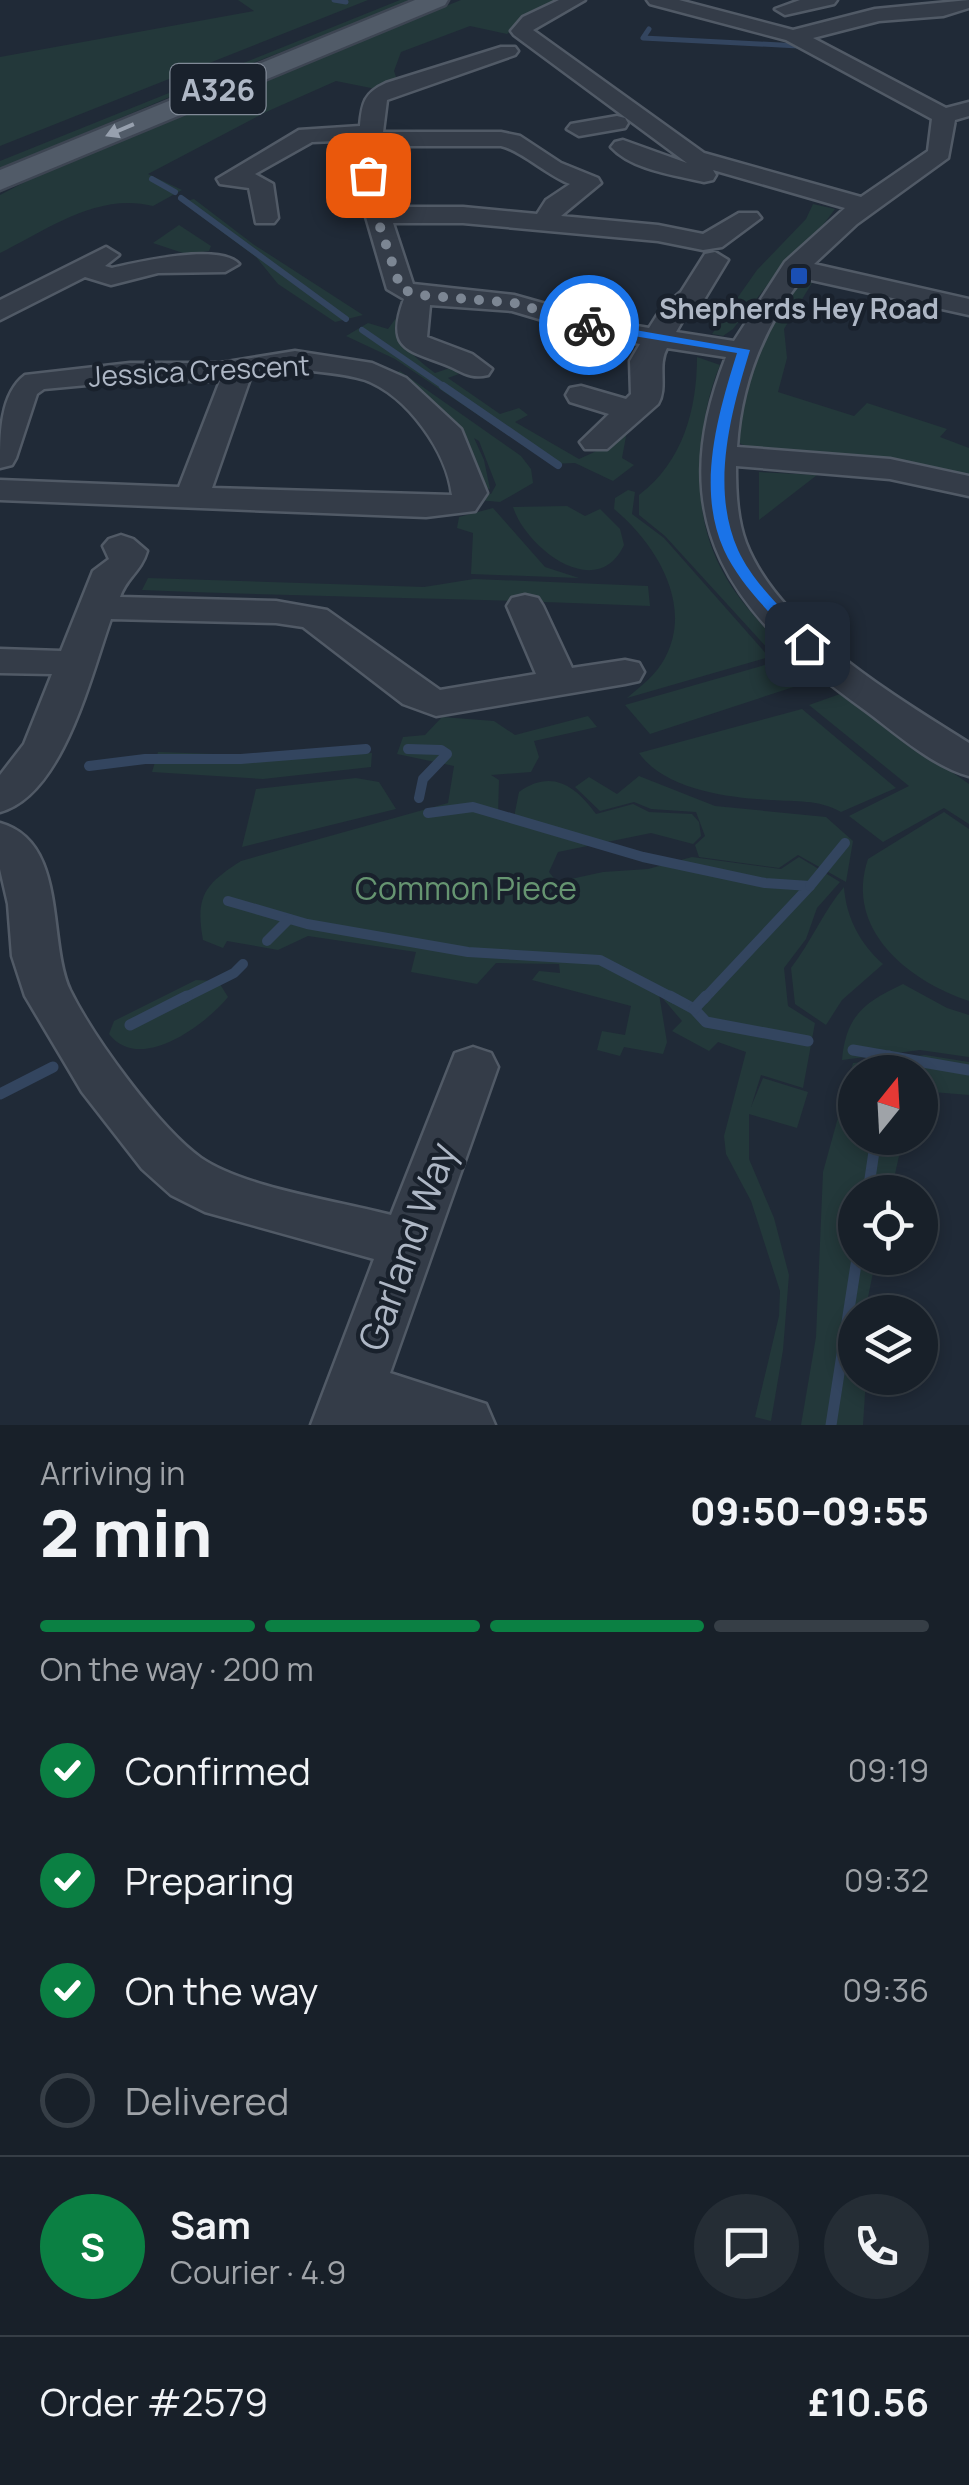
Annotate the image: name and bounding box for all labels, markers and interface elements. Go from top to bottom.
road number: A326 [170,64,266,114]
one-way arrow [105,122,135,138]
pin [326,133,411,218]
icon: bag [341,148,396,203]
marker: Shepherds Hey Road [788,265,810,287]
courier [539,275,639,375]
place label: Shepherds Hey Road [659,289,939,327]
icon: bike [562,298,617,353]
street label: Jessica Crescent [87,345,311,395]
pin [765,602,850,687]
icon: home [780,617,835,672]
park label: Common Piece [355,866,577,910]
north arrow [838,1055,938,1155]
map controls [838,1055,938,1395]
street label: Garland Way [344,1135,468,1357]
button: locate [838,1175,938,1275]
button: layers [838,1295,938,1395]
text: Arriving in [40,1451,185,1495]
text: 09:50–09:55 [690,1484,929,1536]
text: 2 min [40,1488,212,1577]
text: On the way · 200 m [40,1647,314,1691]
icon: check [40,1743,95,1798]
text: Confirmed [125,1744,311,1796]
text: 09:19 [848,1748,929,1792]
icon: check [40,1853,95,1908]
text: Preparing [125,1854,294,1906]
text: 09:32 [844,1858,929,1902]
icon: check [40,1963,95,2018]
text: On the way [125,1964,318,2016]
text: 09:36 [843,1968,929,2012]
text: Delivered [125,2074,289,2126]
button: chat [694,2194,799,2299]
button: phone [824,2194,929,2299]
text: Sam [170,2198,251,2250]
text: S [80,2220,105,2272]
text: Courier · 4.9 [170,2250,346,2294]
text: Order #2579 [40,2375,268,2427]
text: £10.56 [808,2375,929,2427]

